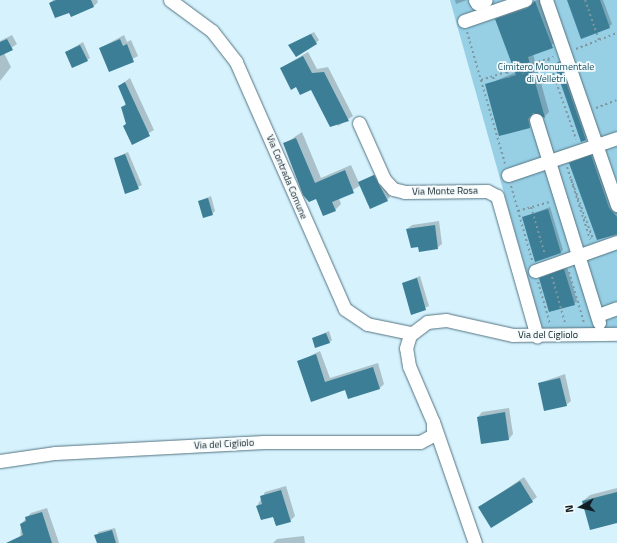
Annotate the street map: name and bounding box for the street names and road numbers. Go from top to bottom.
street label: Via Contrada Comune [264,133,310,221]
street label: Via Monte Rosa [412,184,478,198]
street label: Via del Cigliolo [518,329,578,341]
street label: Via del Cigliolo [194,436,254,452]

